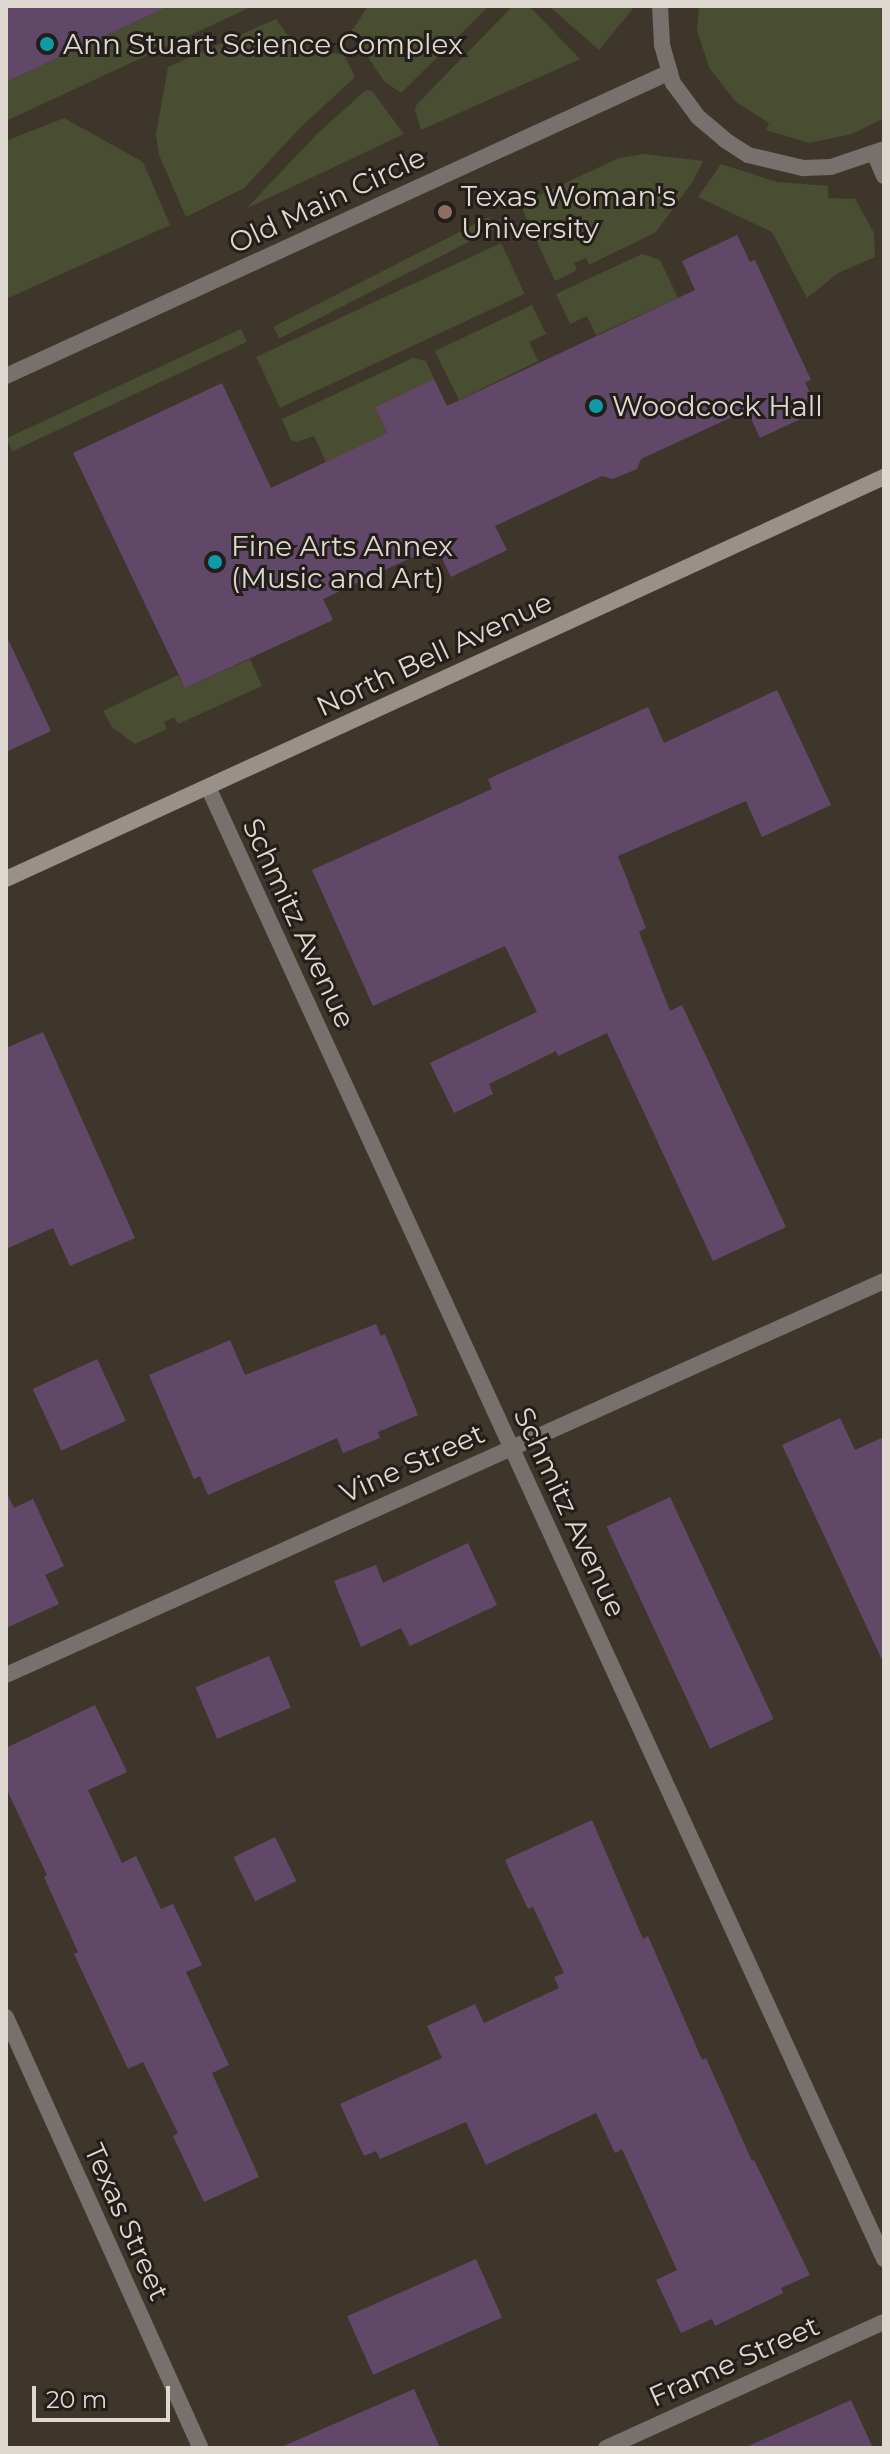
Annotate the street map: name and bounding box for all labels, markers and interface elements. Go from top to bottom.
place label: Ann Stuart Science Complex [63,27,463,61]
marker: Ann Stuart Science Complex [38,35,56,53]
street label: Old Main Circle [224,140,430,260]
place label: Texas Woman's University [461,179,676,245]
marker: Texas Woman's University [436,203,454,221]
place label: Woodcock Hall [612,389,823,423]
marker: Woodcock Hall [587,397,605,415]
place label: Fine Arts Annex (Music and Art) [231,529,453,595]
marker: Fine Arts Annex (Music and Art) [206,553,224,571]
street label: North Bell Avenue [311,585,557,723]
street label: Schmitz Avenue [236,813,362,1033]
street label: Schmitz Avenue [507,1402,633,1622]
street label: Vine Street [335,1416,489,1510]
street label: Texas Street [78,2138,176,2306]
street label: Frame Street [644,2309,824,2413]
scale bar [36,2370,174,2420]
text: 20 m [46,2385,107,2414]

